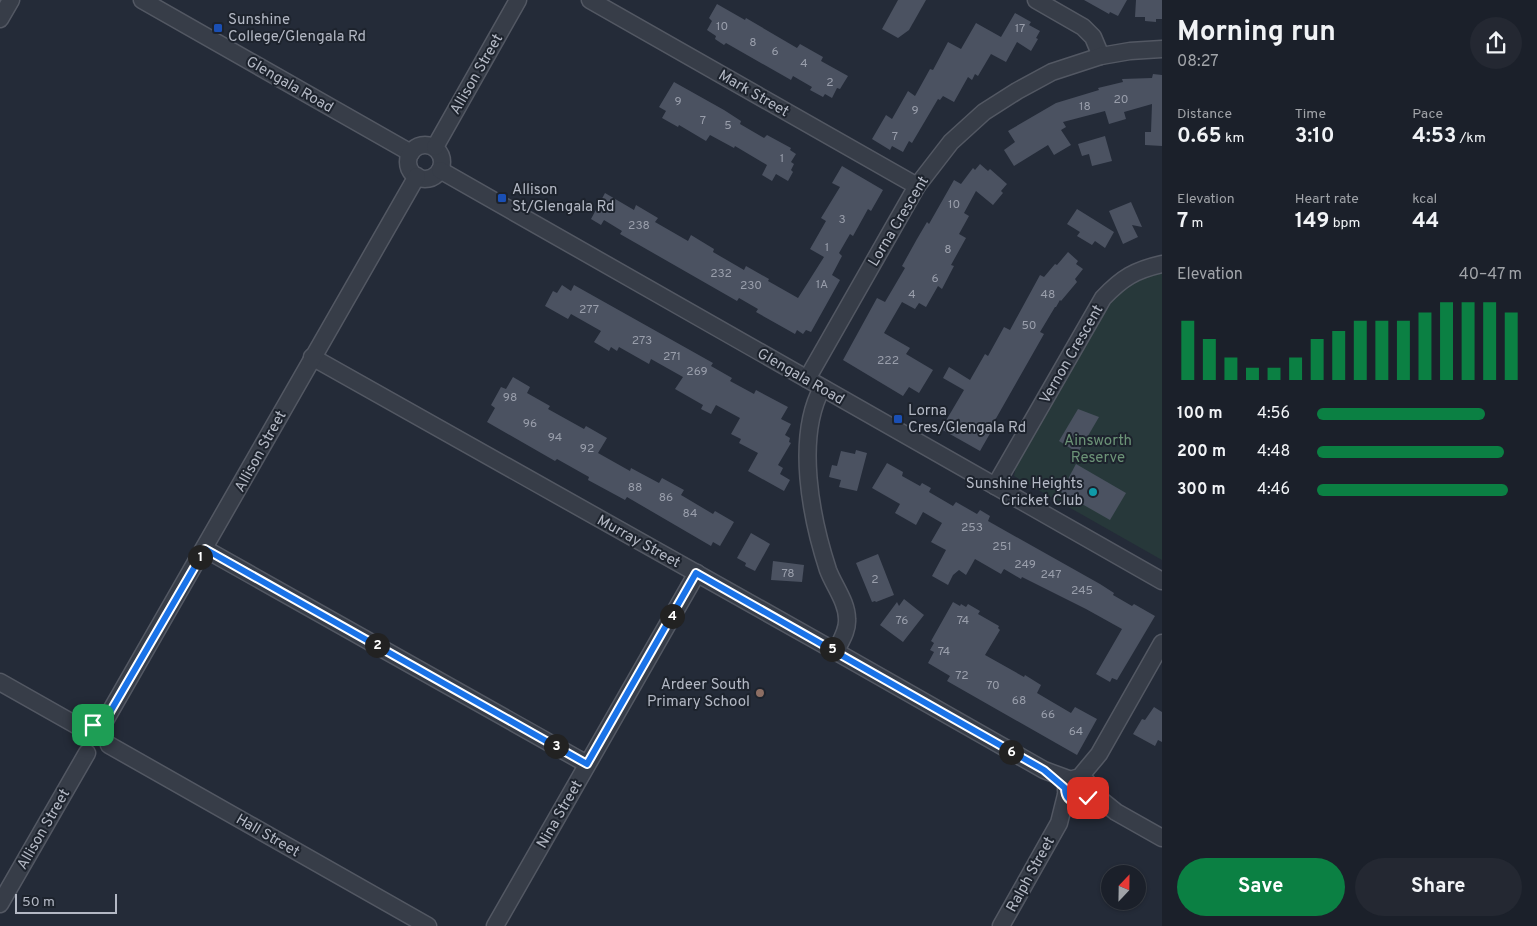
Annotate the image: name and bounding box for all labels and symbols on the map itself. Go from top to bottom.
place label: Sunshine College/Glengala Rd [228,11,366,47]
house number: 10 [716,19,728,35]
house number: 17 [1015,21,1025,37]
marker: Sunshine College/Glengala Rd [212,22,224,34]
street label: Allison Street [446,31,508,119]
house number: 8 [749,35,757,51]
house number: 6 [771,44,779,60]
street label: Glengala Road [242,53,336,118]
house number: 4 [800,56,808,72]
street label: Mark Street [715,67,792,122]
house number: 2 [826,75,834,91]
house number: 20 [1113,92,1129,108]
house number: 9 [674,94,682,110]
house number: 18 [1079,99,1091,115]
house number: 9 [911,103,919,119]
house number: 7 [700,113,706,129]
house number: 5 [724,118,732,134]
house number: 7 [892,129,898,145]
house number: 1 [780,151,784,167]
street label: Lorna Crescent [865,173,934,270]
place label: Allison St/Glengala Rd [512,181,615,217]
marker: Allison St/Glengala Rd [496,192,508,204]
house number: 10 [948,197,960,213]
house number: 3 [838,212,846,228]
house number: 238 [628,218,650,234]
house number: 1 [825,240,829,256]
house number: 8 [944,242,952,258]
house number: 232 [710,266,732,282]
house number: 6 [931,271,939,287]
house number: 1A [816,277,828,293]
house number: 230 [740,278,762,294]
house number: 4 [908,287,916,303]
house number: 48 [1041,287,1055,303]
house number: 277 [579,302,599,318]
street label: Vernon Crescent [1036,302,1108,408]
house number: 50 [1021,318,1037,334]
house number: 273 [632,333,652,349]
street label: Glengala Road [753,345,847,410]
house number: 271 [663,349,681,365]
house number: 222 [877,353,899,369]
house number: 269 [686,364,708,380]
house number: 98 [503,390,517,406]
place label: Lorna Cres/Glengala Rd [908,402,1026,438]
street label: Allison Street [231,408,292,496]
marker: Lorna Cres/Glengala Rd [892,413,904,425]
house number: 96 [523,416,537,432]
house number: 94 [548,430,562,446]
park label: Ainsworth Reserve [1064,432,1132,468]
house number: 92 [580,441,594,457]
place label: Sunshine Heights Cricket Club [966,475,1083,511]
house number: 88 [628,480,642,496]
marker: Sunshine Heights Cricket Club [1087,486,1099,498]
house number: 86 [659,490,673,506]
house number: 84 [683,506,697,522]
street label: Murray Street [593,512,683,573]
house number: 253 [961,520,983,536]
house number: 251 [992,539,1012,555]
pin: 1 [188,544,212,570]
house number: 249 [1014,557,1036,573]
house number: 78 [781,566,795,582]
house number: 247 [1041,567,1061,583]
house number: 2 [871,572,879,588]
house number: 245 [1071,583,1093,599]
pin: 4 [660,604,684,628]
house number: 76 [896,613,908,629]
house number: 74 [957,613,969,629]
pin: 2 [364,632,390,658]
pin: 5 [820,636,844,662]
house number: 74 [938,644,950,660]
house number: 72 [955,668,969,684]
place label: Ardeer South Primary School [647,676,750,712]
house number: 70 [986,678,1000,694]
marker: Ardeer South Primary School [754,687,766,699]
house number: 68 [1012,693,1026,709]
pin [72,704,114,746]
house number: 66 [1041,707,1055,723]
house number: 64 [1069,724,1083,740]
pin: 3 [544,734,568,758]
pin: 6 [998,740,1024,764]
street label: Nina Street [533,777,587,852]
pin [1067,777,1109,819]
street label: Allison Street [13,786,75,874]
street label: Hall Street [232,810,303,862]
street label: Ralph Street [1003,834,1060,916]
north arrow [1101,865,1146,910]
scale bar [15,891,118,914]

